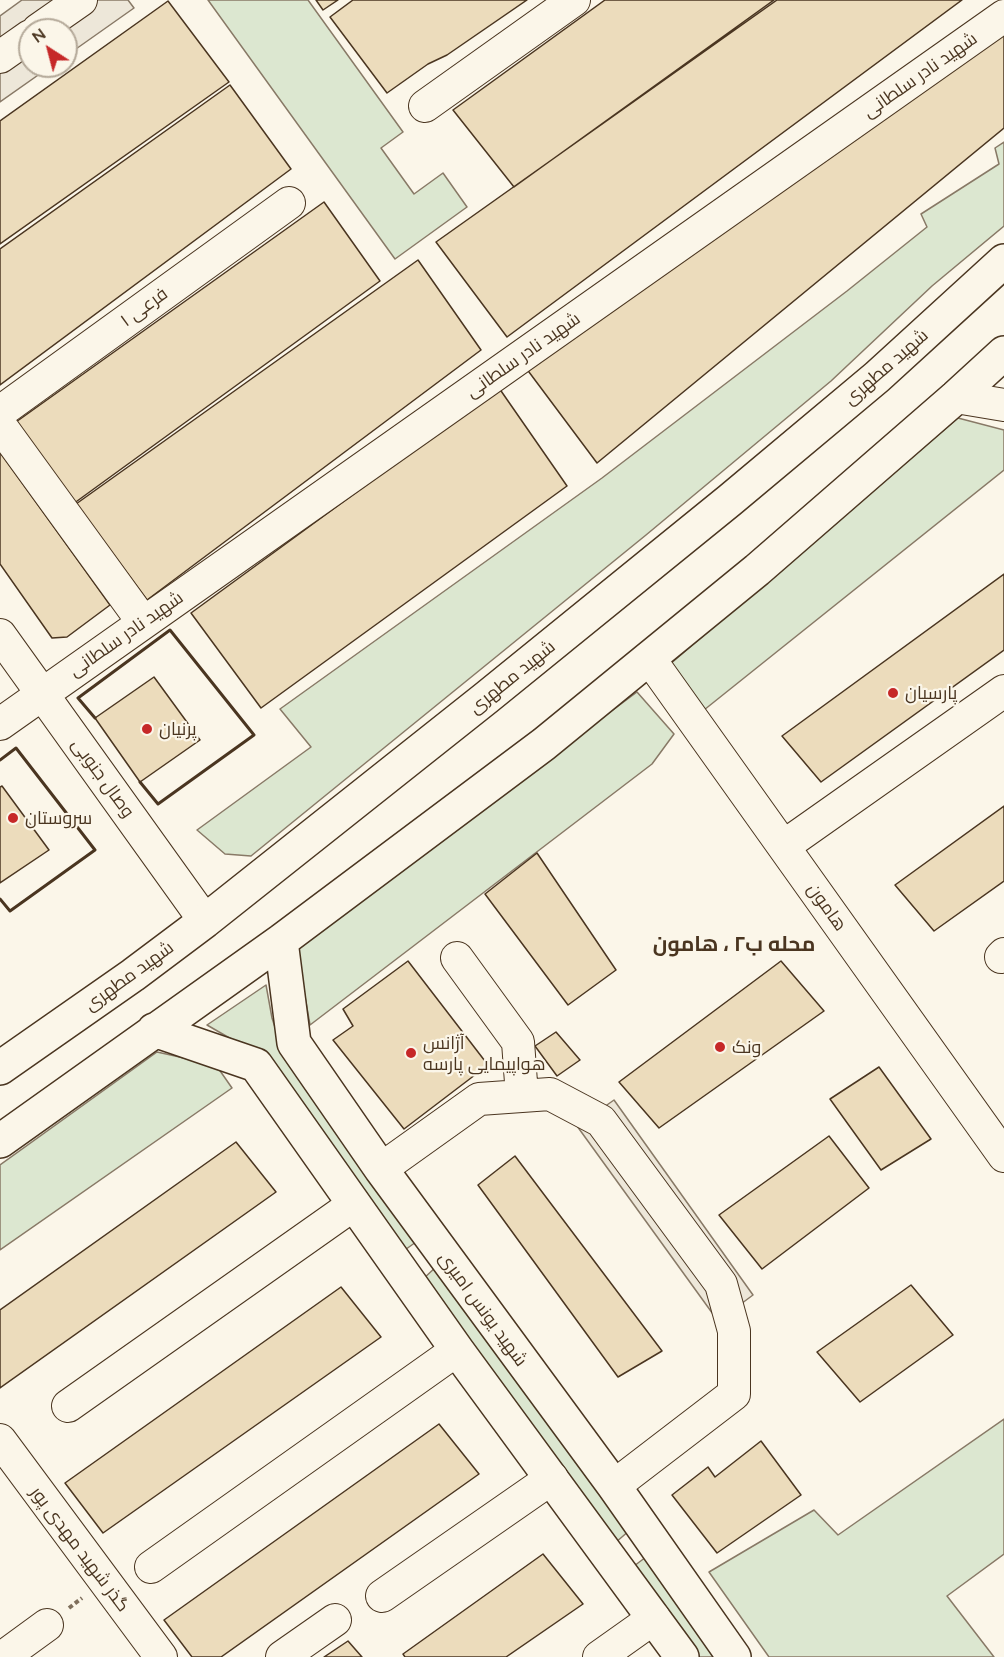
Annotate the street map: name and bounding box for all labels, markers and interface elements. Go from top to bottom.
north arrow [18,18,78,78]
text: N [28,23,49,46]
street label: شهید نادر سلطانی [859,28,981,122]
street label: فرعی ۱ [116,283,172,331]
street label: شهید نادر سلطانی [462,308,584,402]
street label: شهید مطهری [839,324,933,410]
street label: شهید نادر سلطانی [65,587,187,681]
street label: شهید مطهری [465,636,559,718]
place label: پارسیان [905,682,957,704]
marker: پارسیان [886,686,900,700]
place label: پرنیان [159,718,197,740]
marker: پرنیان [140,722,154,736]
street label: وصال جنوبی [67,734,139,822]
place label: سروستان [25,807,92,829]
marker: سروستان [6,811,20,825]
street label: هامون [803,879,851,935]
district label: محله ب۲ ، هامون [653,931,815,957]
street label: شهید مطهری [80,936,178,1016]
place label: آژانس هواپیمایی پارسه [423,1032,546,1074]
place label: ونک [732,1036,761,1058]
marker: ونک [713,1040,727,1054]
marker: آژانس هواپیمایی پارسه [404,1046,418,1060]
street label: شهید یونس امیری [434,1247,532,1371]
street label: گذر شهید مهدی پور [26,1482,134,1616]

